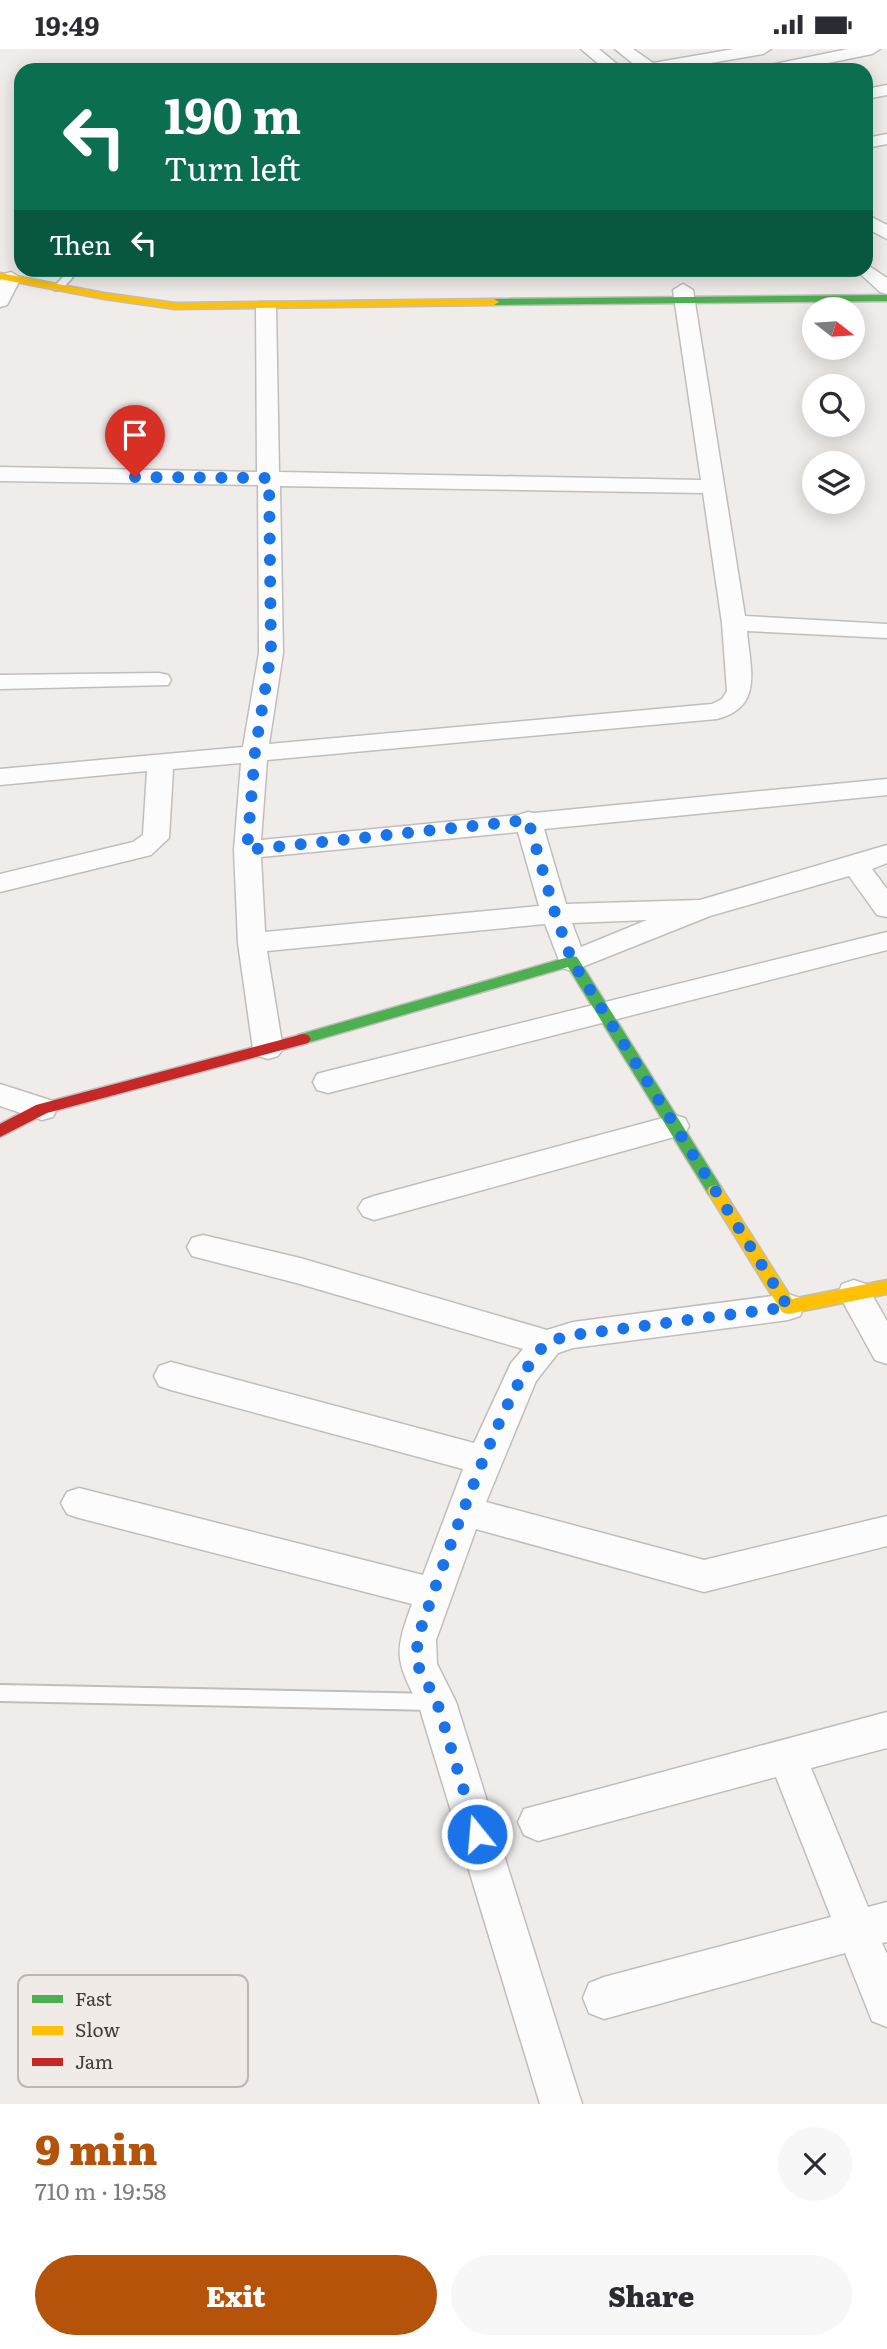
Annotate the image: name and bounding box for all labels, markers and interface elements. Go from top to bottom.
text: 19:49 [35,5,100,44]
text: 190 m [164,76,301,149]
icon: left [49,91,140,182]
text: Turn left [164,143,301,191]
text: Then [49,224,111,263]
icon: left [125,224,163,262]
north arrow [802,297,864,361]
map controls [802,297,865,514]
button: search [802,374,865,437]
pin [105,405,165,477]
icon: arrive [116,416,154,454]
button: layers [802,451,865,514]
position arrow [440,1797,514,1871]
legend [18,1975,248,2087]
text: Fast [75,1984,112,2012]
text: Slow [75,2015,120,2043]
text: Jam [75,2047,113,2075]
text: 9 min [35,2116,158,2178]
button: close [778,2127,852,2201]
text: 710 m · 19:58 [35,2173,167,2207]
button: Exit [35,2255,437,2335]
button: Share [451,2255,852,2335]

